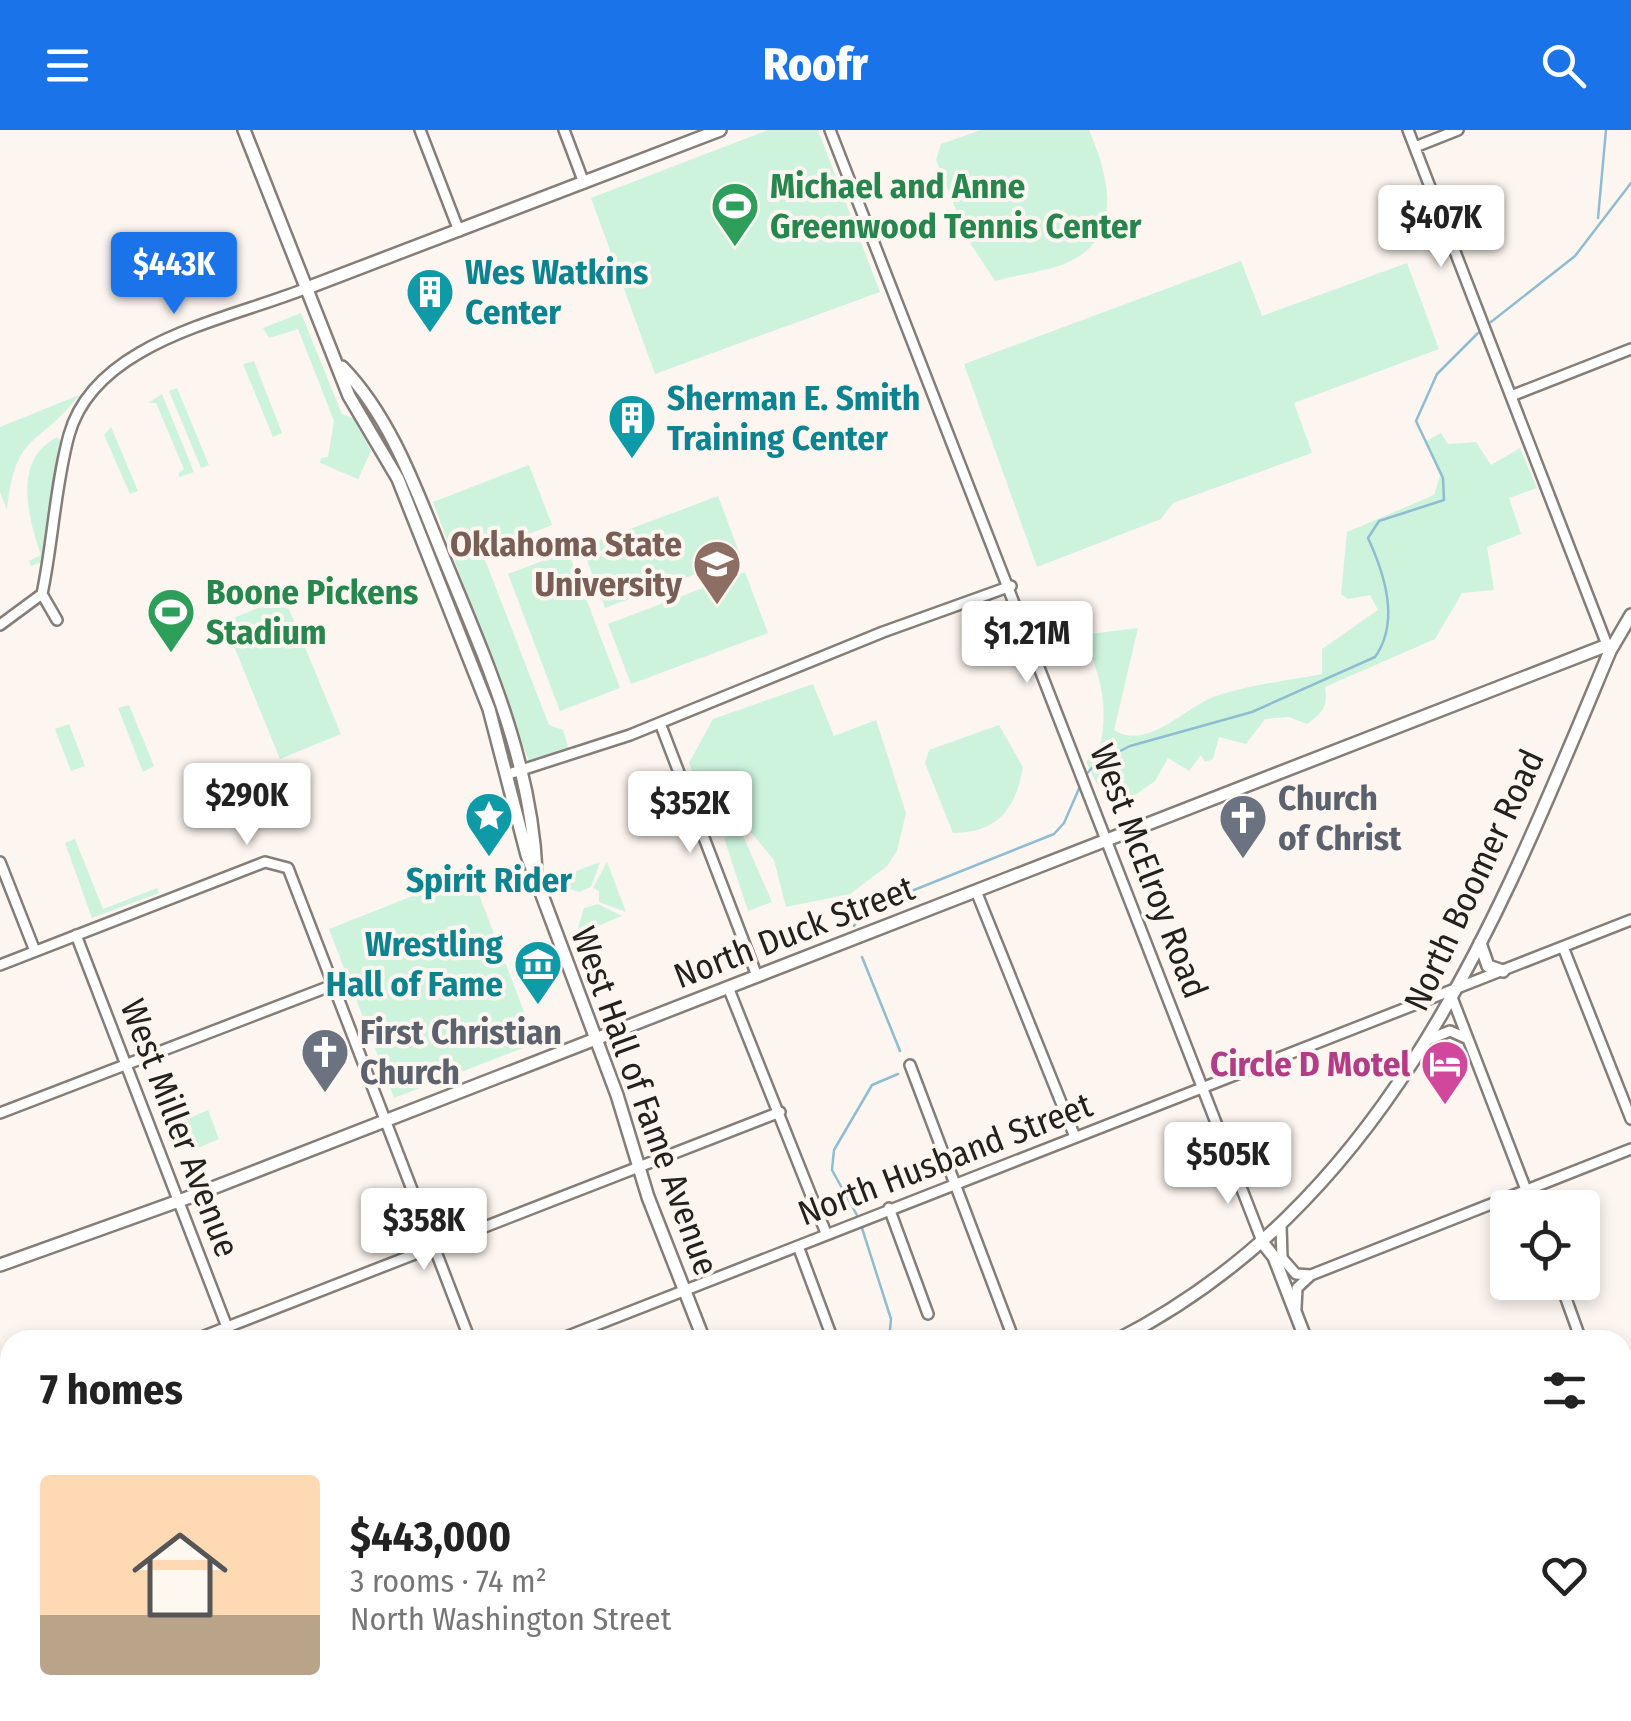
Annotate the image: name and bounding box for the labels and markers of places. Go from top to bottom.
place label: Michael and Anne Greenwood Tennis Center [770,165,1142,247]
sports icon: Michael and Anne Greenwood Tennis Center [709,180,761,248]
pin: $407K [1371,185,1511,270]
pin: $443K [104,232,244,317]
place label: Wes Watkins Center [465,251,648,333]
building icon: Wes Watkins Center [404,266,456,334]
place label: Sherman E. Smith Training Center [667,377,920,459]
building icon: Sherman E. Smith Training Center [606,392,658,460]
place label: Oklahoma State University [450,523,682,605]
school or university icon: Oklahoma State University [691,538,743,606]
place label: Boone Pickens Stadium [206,571,418,653]
sports icon: Boone Pickens Stadium [145,586,197,654]
pin: $1.21M [946,601,1108,686]
pin: $290K [177,763,317,848]
pin: $352K [620,771,760,856]
place label: Church of Christ [1278,777,1402,859]
place icon: Spirit Rider [463,790,515,858]
church icon: Church of Christ [1217,792,1269,860]
place label: Spirit Rider [406,859,572,901]
place label: Wrestling Hall of Fame [326,923,504,1005]
museum icon: Wrestling Hall of Fame [512,938,564,1006]
place label: First Christian Church [360,1011,562,1093]
church icon: First Christian Church [299,1026,351,1094]
hotel icon: Circle D Motel [1419,1038,1471,1106]
place label: Circle D Motel [1210,1043,1410,1085]
pin: $505K [1158,1122,1298,1207]
pin: $358K [354,1188,494,1273]

